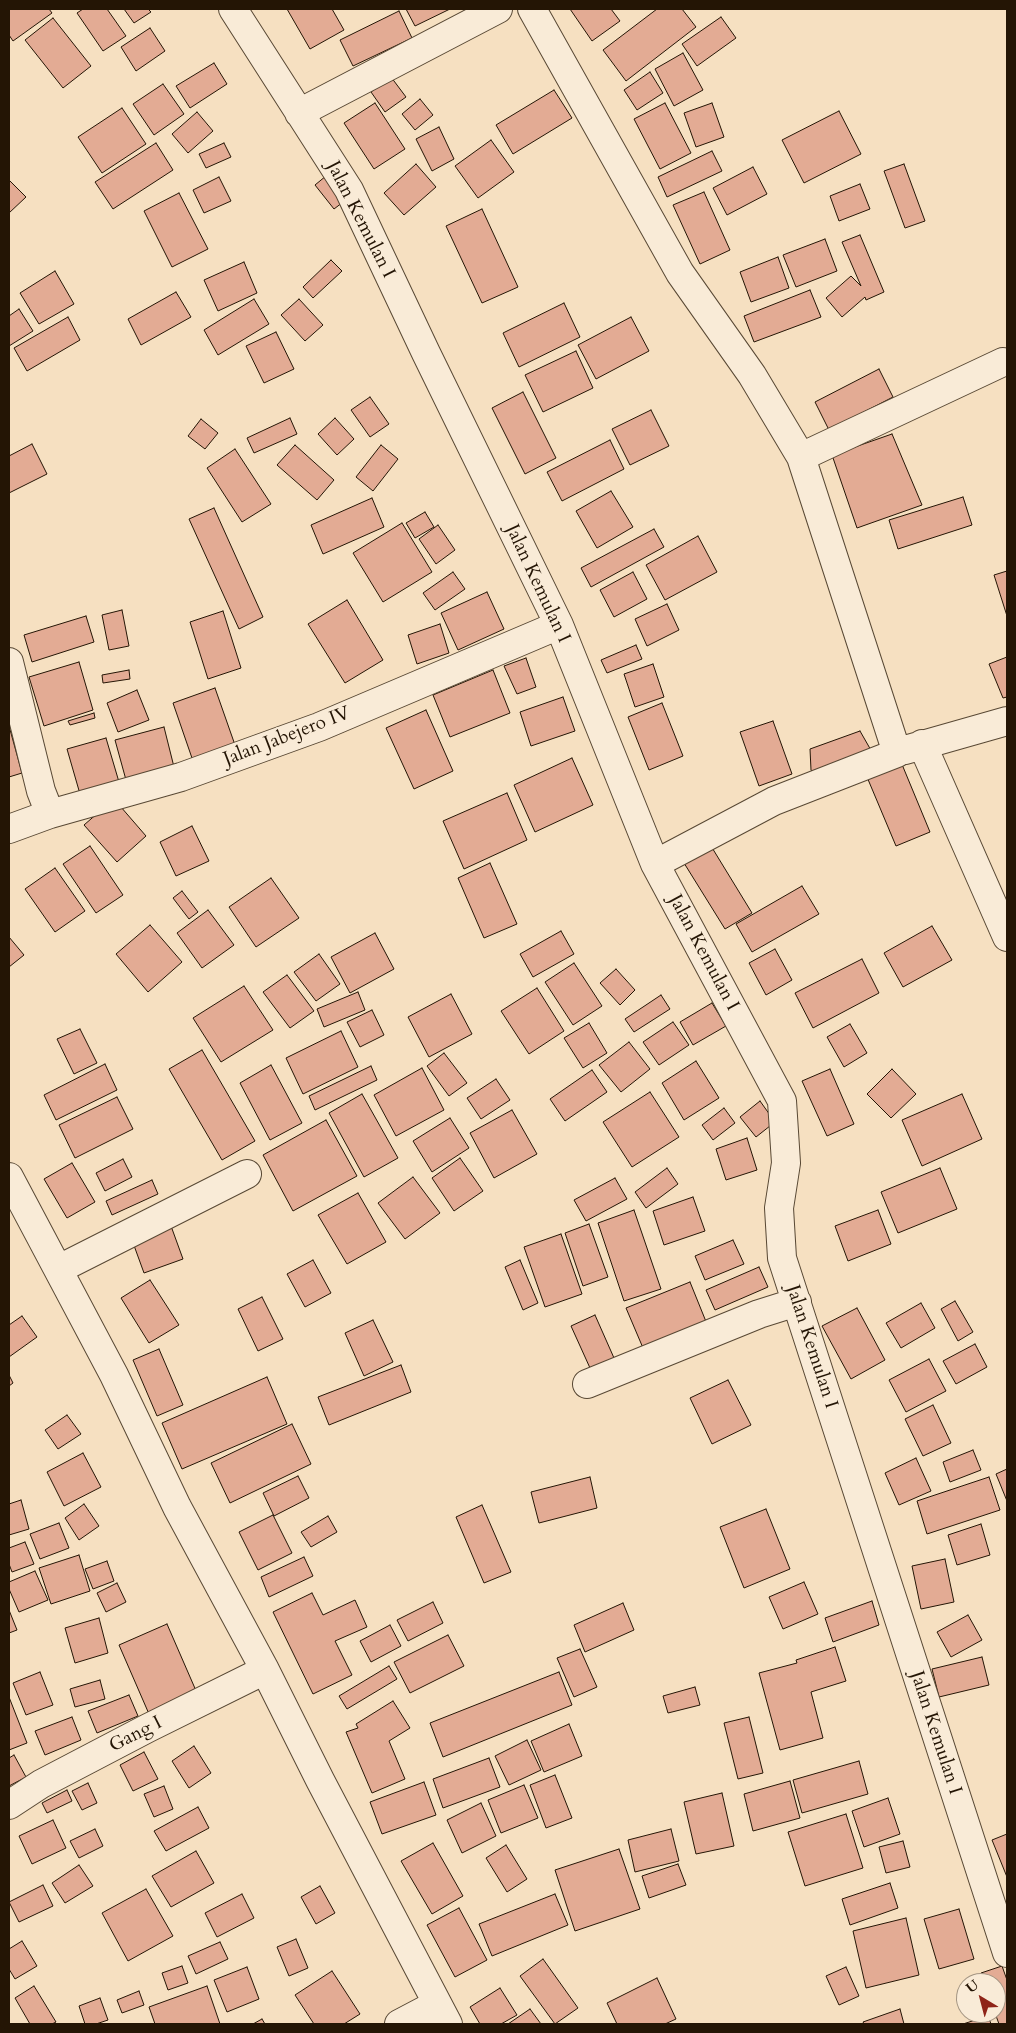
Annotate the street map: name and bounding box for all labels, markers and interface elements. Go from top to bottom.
street label: Jalan Kemulan I [321,158,399,282]
street label: Jalan Kemulan I [500,521,574,647]
street label: Jalan Jabejero IV [220,702,354,772]
street label: Jalan Kemulan I [663,891,743,1015]
street label: Jalan Kemulan I [780,1282,842,1412]
street label: Jalan Kemulan I [904,1668,966,1798]
street label: Gang I [106,1712,166,1758]
north arrow [956,1973,1006,2023]
text: U [962,1975,983,1997]

